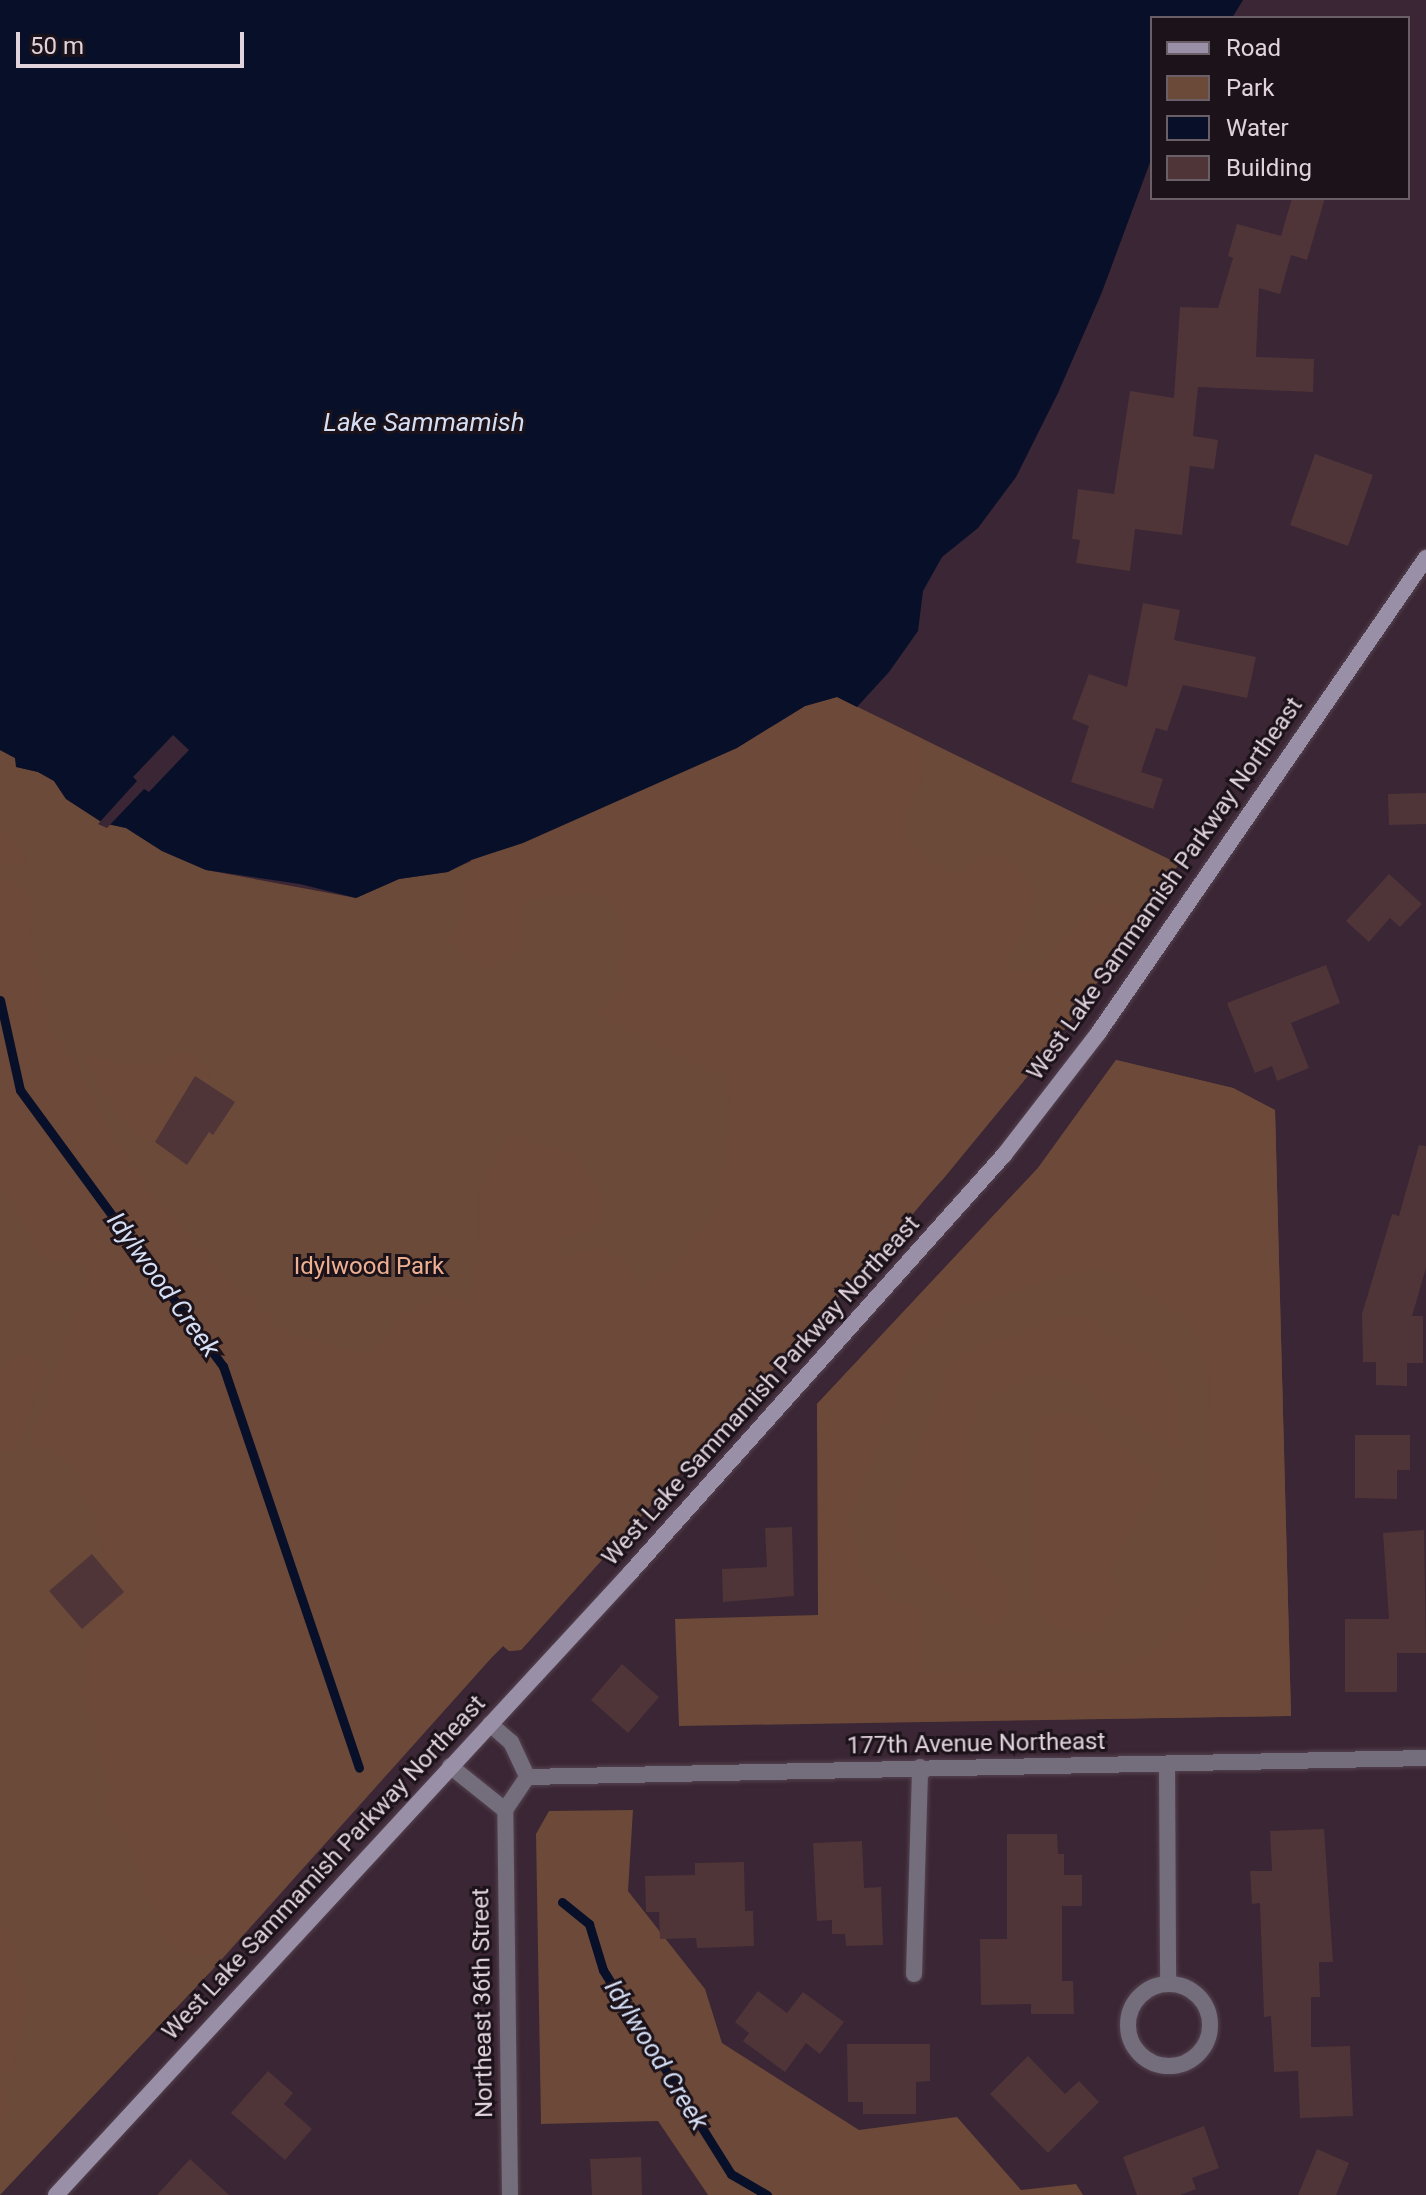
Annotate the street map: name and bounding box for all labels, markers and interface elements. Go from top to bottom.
scale bar [20,16,248,66]
legend [1150,16,1410,200]
text: 50 m [30,32,84,60]
text: Road [1226,34,1281,62]
text: Park [1226,74,1274,102]
text: Water [1226,114,1289,142]
text: Building [1226,154,1312,182]
water label: Lake Sammamish [323,407,525,439]
street label: West Lake Sammamish Parkway Northeast [1021,692,1309,1086]
water label: Idylwood Creek [100,1206,226,1364]
street label: West Lake Sammamish Parkway Northeast [596,1210,926,1572]
park label: Idylwood Park [294,1253,444,1281]
street label: West Lake Sammamish Parkway Northeast [156,1690,492,2046]
street label: 177th Avenue Northeast [846,1727,1106,1761]
street label: Northeast 36th Street [467,1888,499,2118]
water label: Idylwood Creek [597,1974,715,2136]

